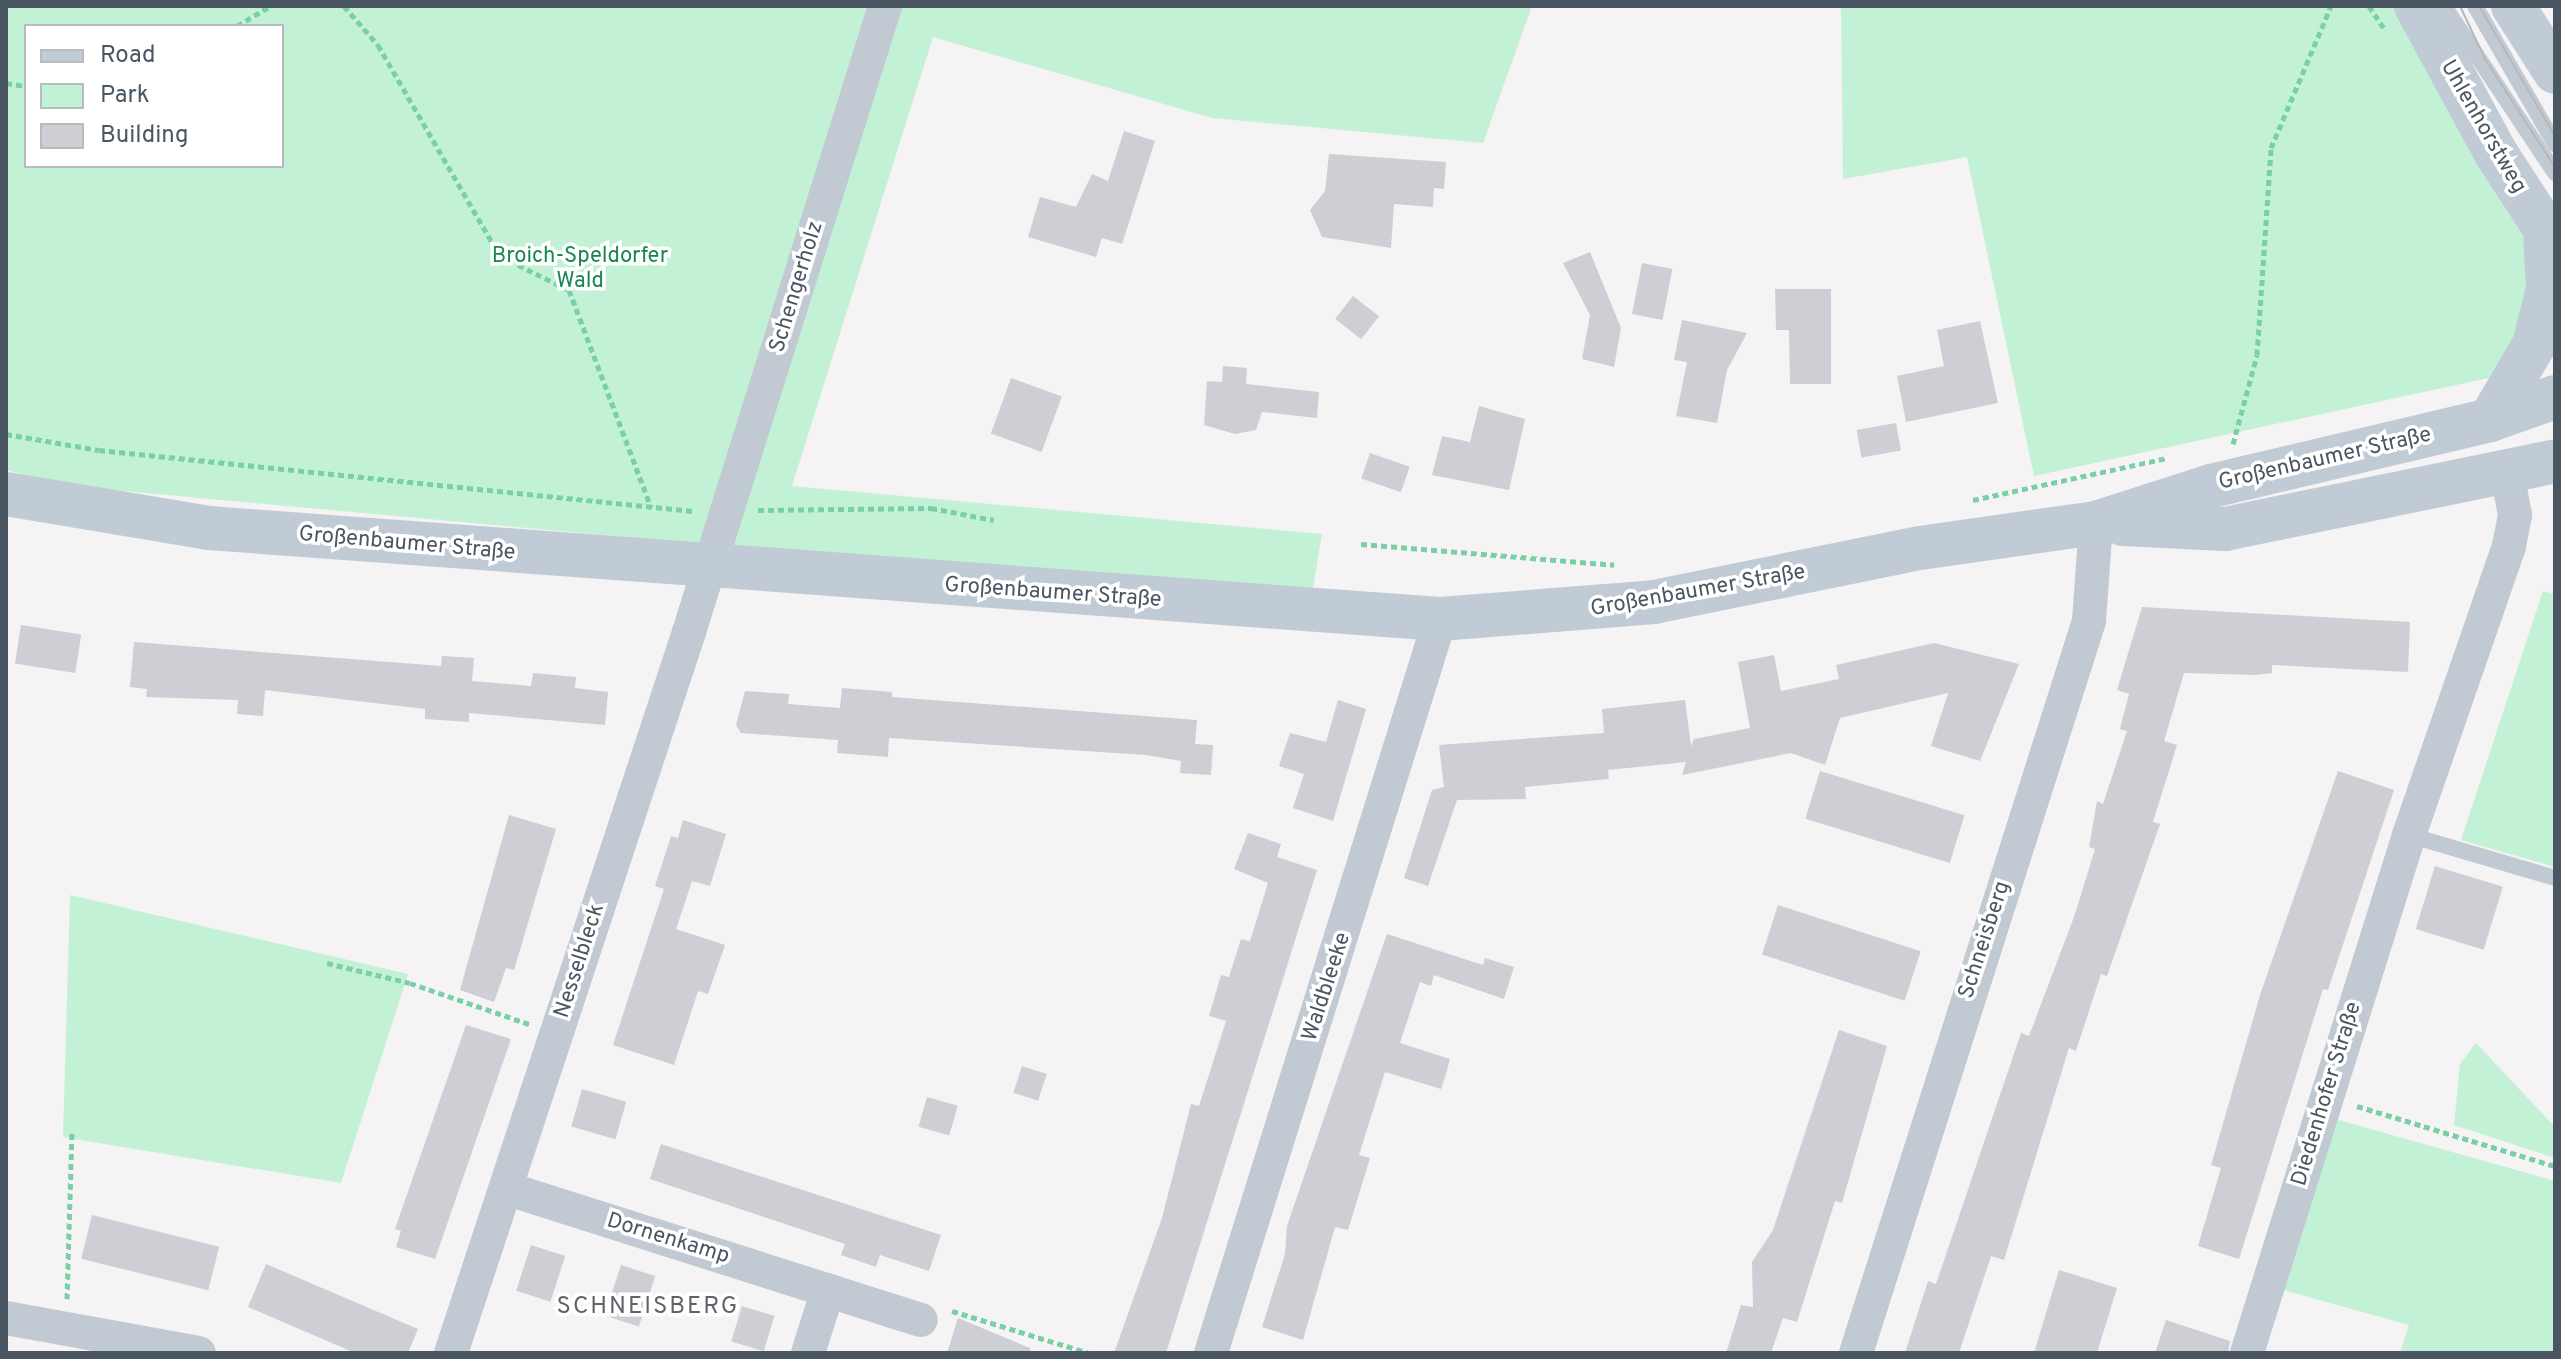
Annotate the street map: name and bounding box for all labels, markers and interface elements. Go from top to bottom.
legend [24,24,284,168]
text: Road [100,41,156,71]
street label: Uhlenhorstweg [2434,56,2532,198]
text: Park [100,81,150,111]
text: Building [100,121,189,151]
street label: Schengerholz [765,218,829,356]
park label: Broich-Speldorfer Wald [492,243,668,294]
street label: Großenbaumer Straße [2216,422,2434,496]
street label: Großenbaumer Straße [297,521,517,567]
street label: Großenbaumer Straße [1589,559,1807,623]
street label: Großenbaumer Straße [944,572,1162,614]
street label: Schneisberg [1954,878,2016,1002]
street label: Nesselbleck [549,901,611,1021]
street label: Waldbleeke [1297,929,1357,1045]
street label: Diedenhofer Straße [2286,999,2368,1189]
street label: Dornenkamp [603,1208,733,1270]
district label: SCHNEISBERG [557,1294,739,1322]

